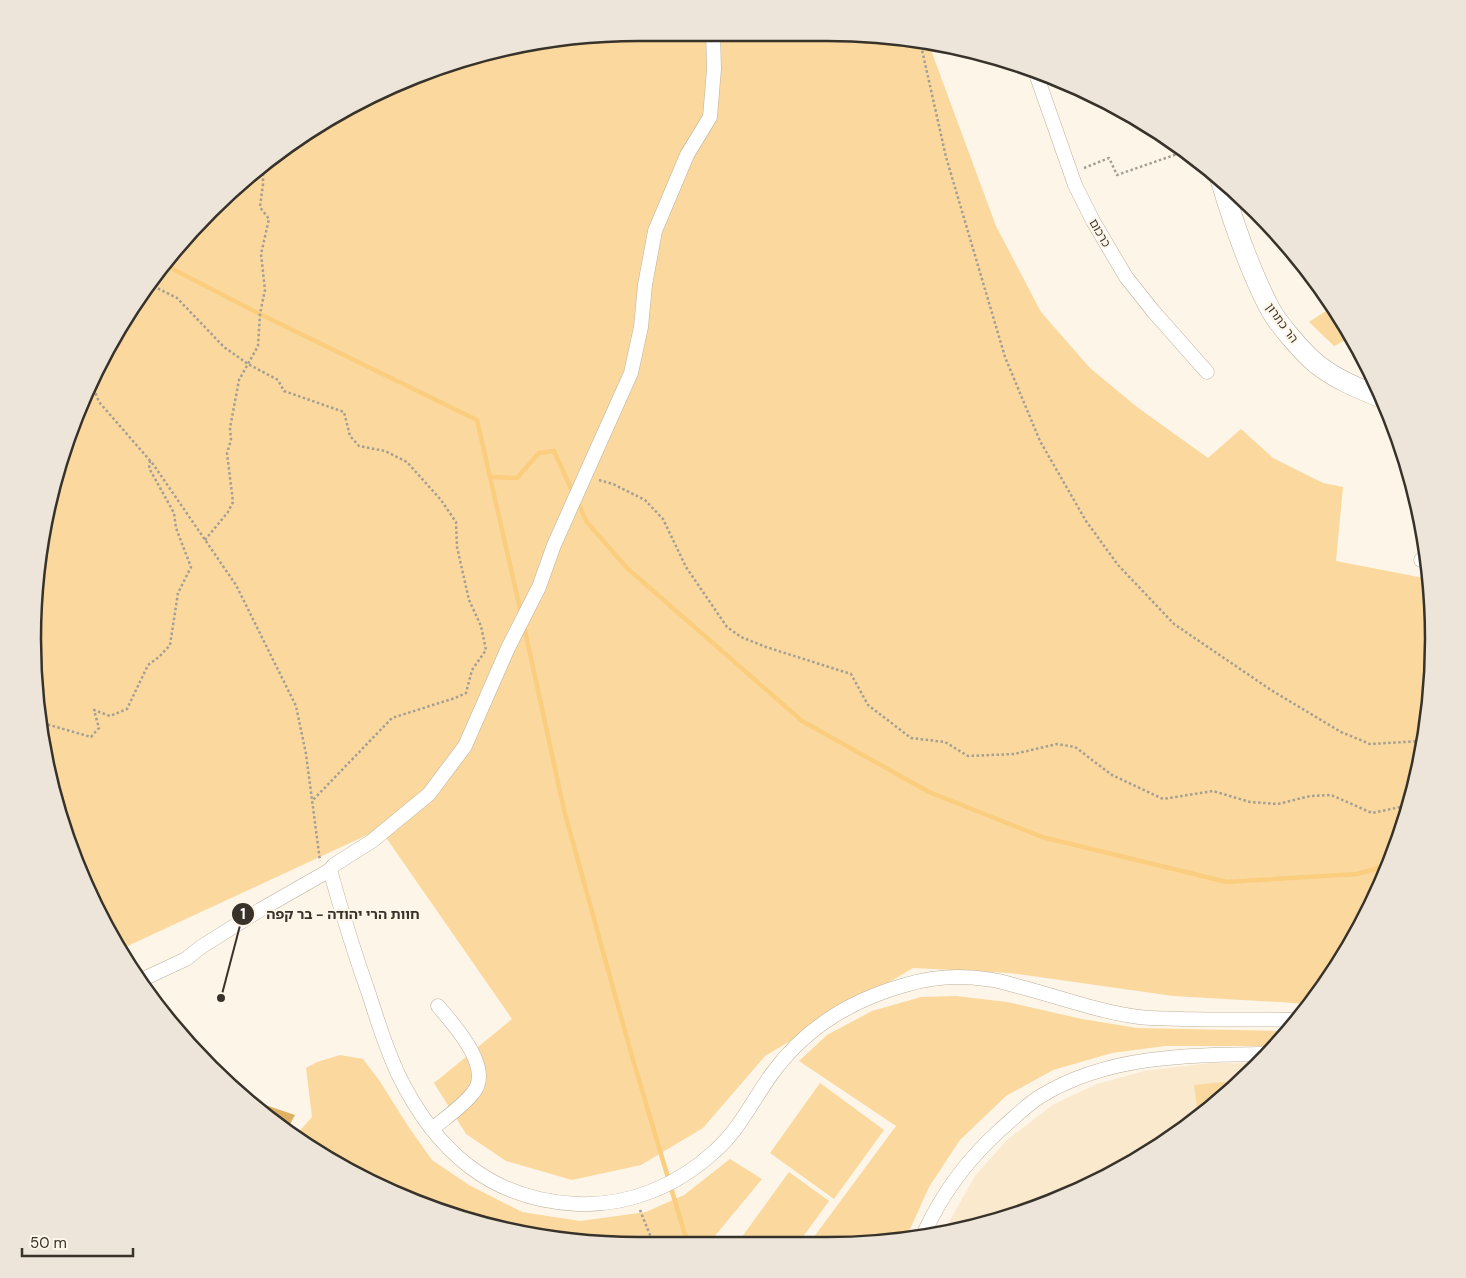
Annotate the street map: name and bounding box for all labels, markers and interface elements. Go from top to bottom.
street label: כרכום [1086,216,1114,250]
street label: הר כתרון [1262,300,1302,346]
callout: חוות הרי יהודה - בר קפה [231,899,429,928]
text: 1 [240,904,246,924]
text: חוות הרי יהודה - בר קפה [266,905,420,923]
scale bar [22,1226,134,1258]
text: 50 m [30,1233,67,1253]

